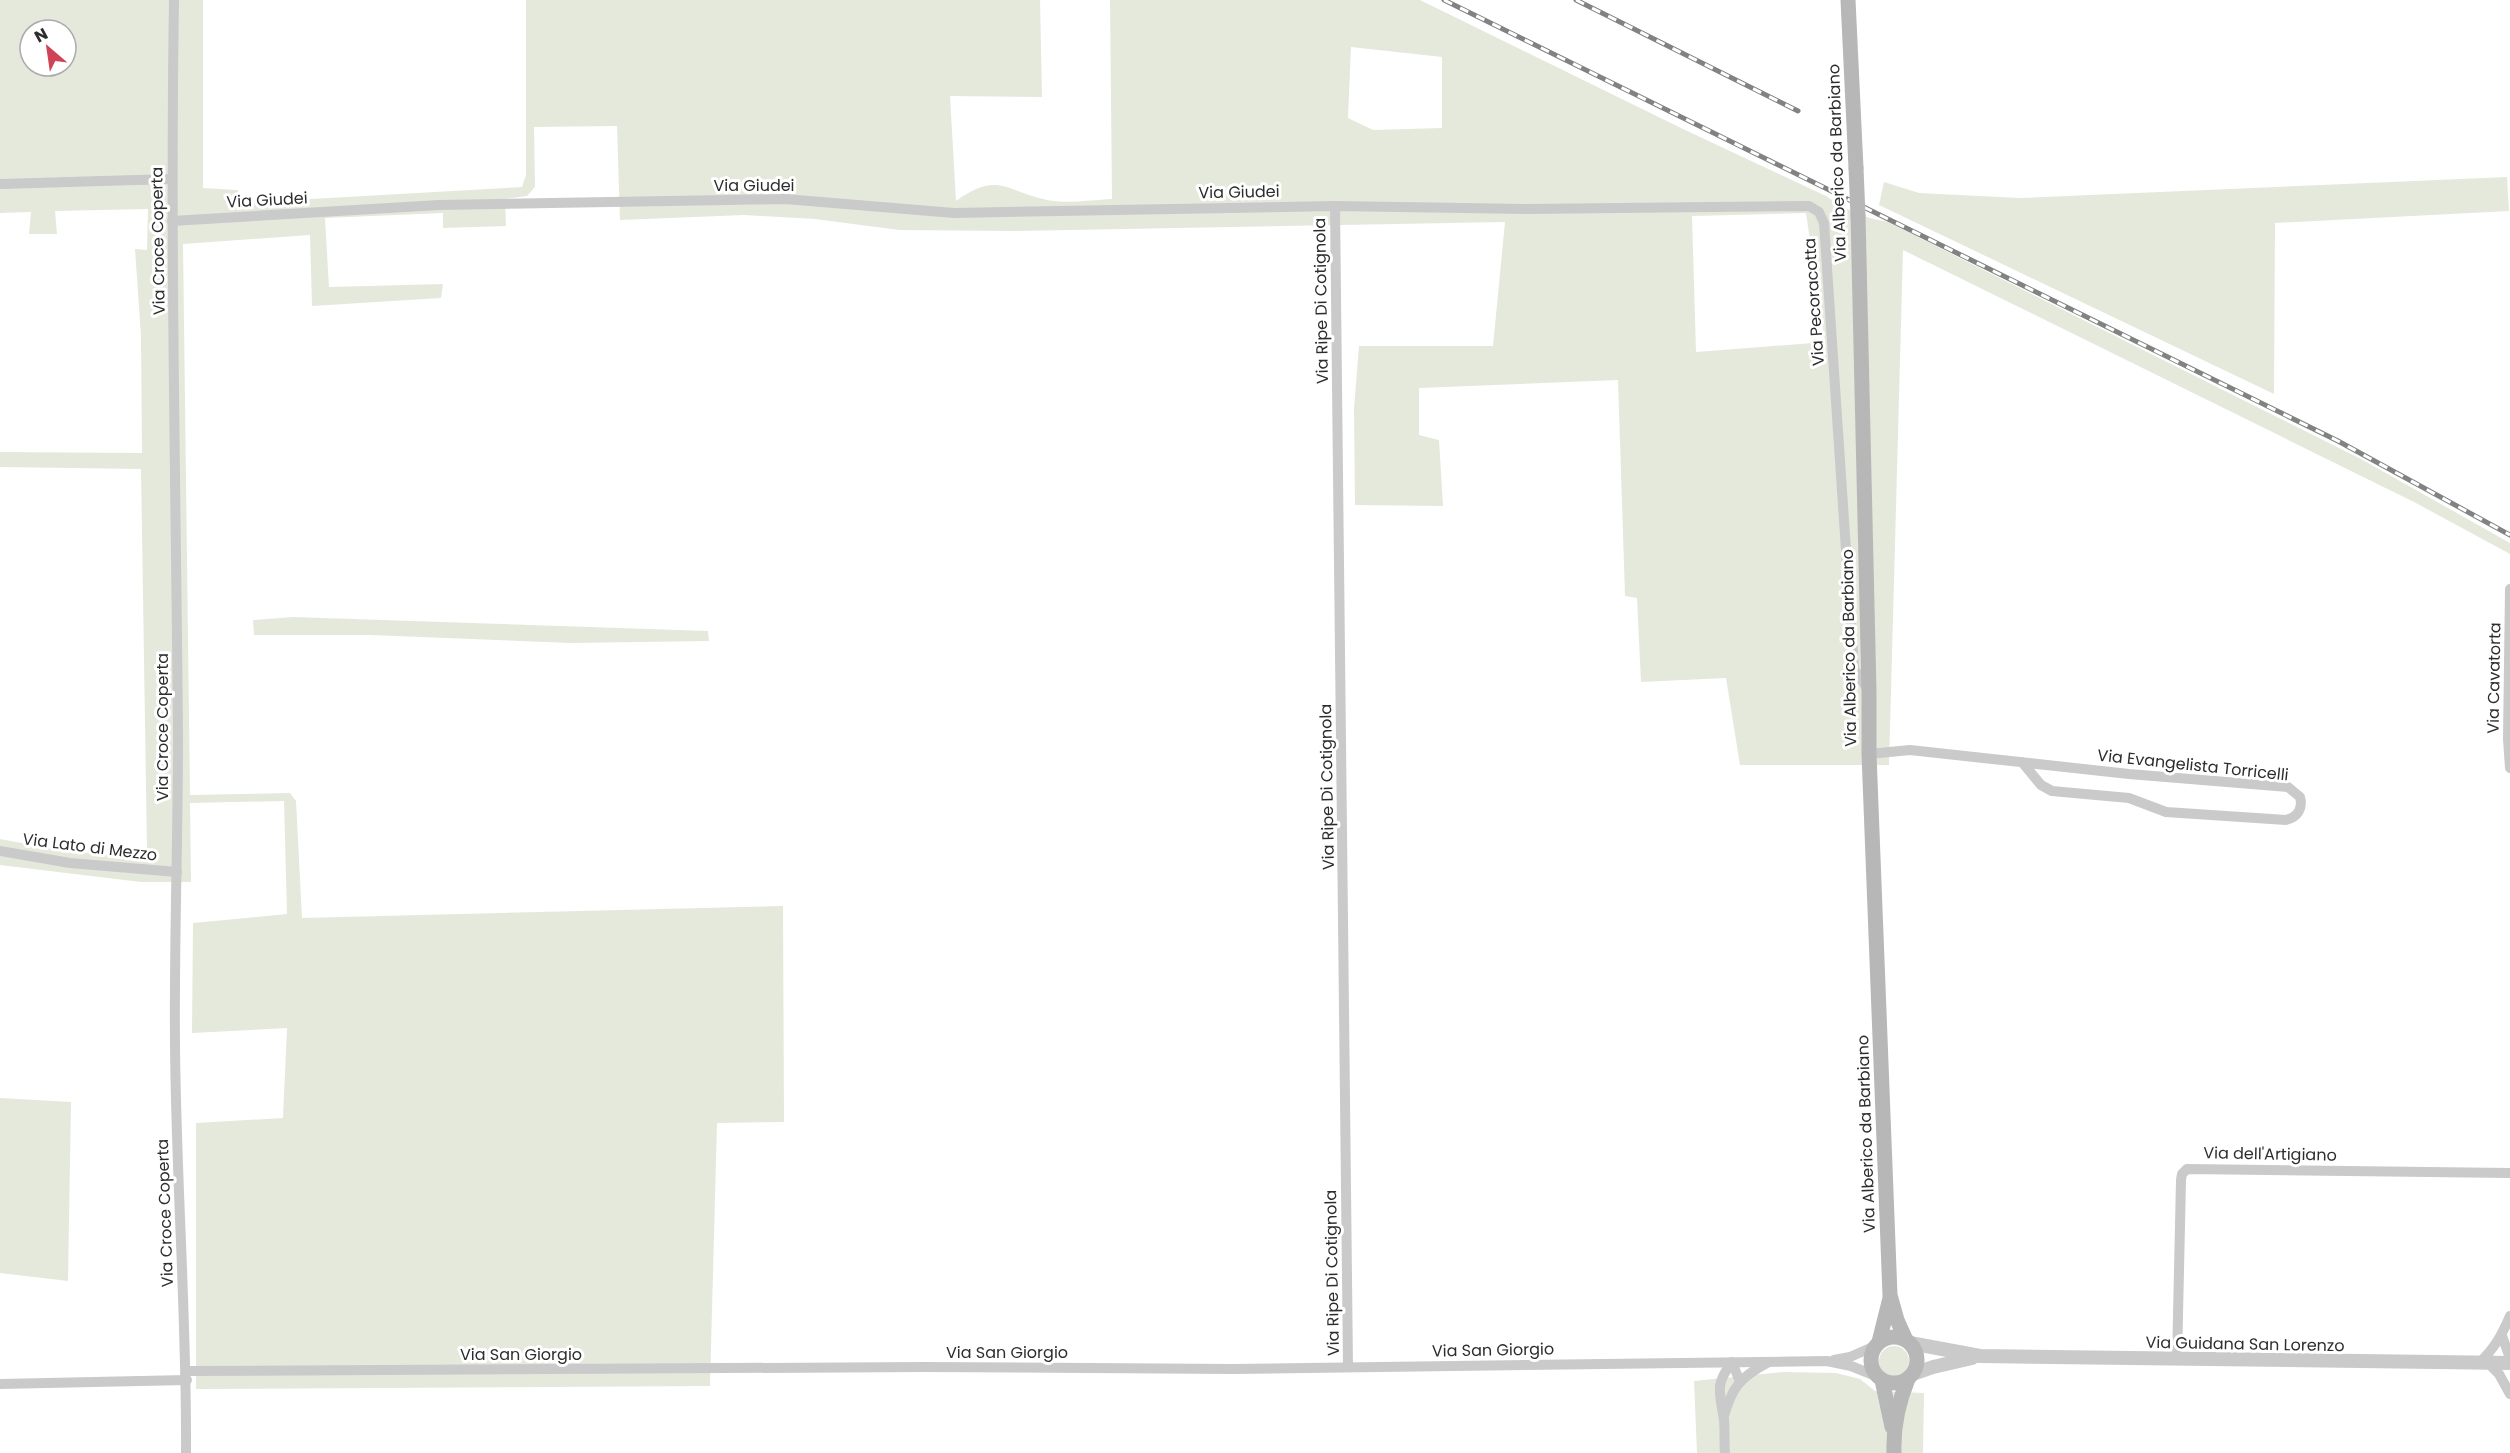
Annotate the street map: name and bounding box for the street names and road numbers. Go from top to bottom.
street label: Via Alberico da Barbiano [1822,64,1852,262]
street label: Via Croce Coperta [145,167,171,315]
street label: Via Giudei [713,174,795,197]
street label: Via Giudei [1198,180,1280,204]
street label: Via Giudei [226,186,308,214]
street label: Via Ripe Di Cotignola [1308,218,1334,384]
street label: Via Pecoracotta [1798,237,1830,367]
street label: Via Alberico da Barbiano [1836,549,1862,747]
street label: Via Cavatorta [2482,622,2506,734]
street label: Via Croce Coperta [151,653,174,801]
street label: Via Ripe Di Cotignola [1314,704,1340,870]
street label: Via Evangelista Torricelli [2096,744,2290,786]
street label: Via Lato di Mezzo [21,827,159,867]
street label: Via Alberico da Barbiano [1851,1035,1881,1233]
street label: Via Croce Coperta [151,1139,179,1287]
street label: Via dell'Artigiano [2203,1141,2337,1167]
street label: Via Ripe Di Cotignola [1319,1190,1345,1356]
street label: Via Guidana San Lorenzo [2145,1331,2345,1357]
street label: Via San Giorgio [1432,1337,1554,1363]
street label: Via San Giorgio [946,1341,1068,1364]
street label: Via San Giorgio [460,1343,582,1366]

